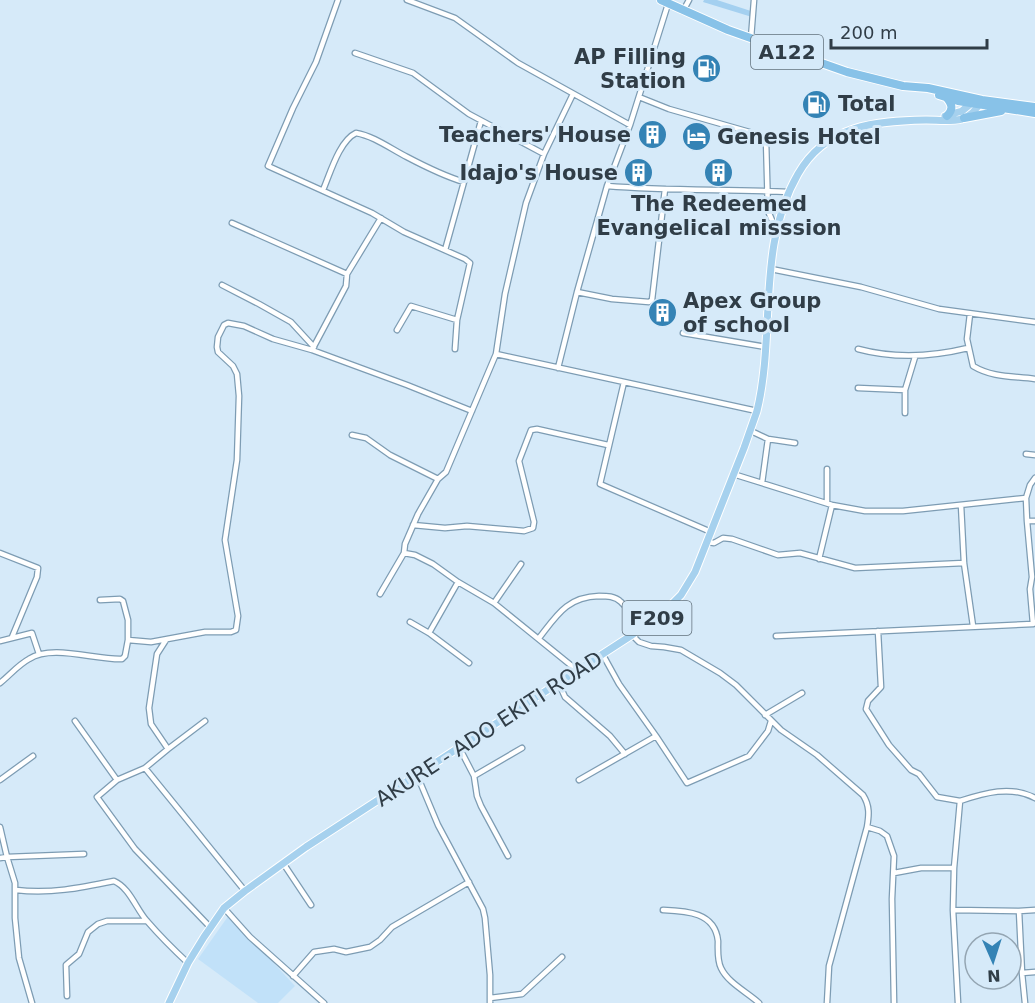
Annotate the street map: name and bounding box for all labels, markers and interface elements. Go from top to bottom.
scale bar [831,12,987,50]
text: 200 m [840,22,898,43]
road number: A122 [751,35,823,69]
place label: AP Filling Station [574,45,686,93]
fuel station icon: AP Filling Station [691,53,723,85]
fuel station icon: Total [801,88,833,120]
place label: Total [838,92,895,116]
building icon: Teachers' House [636,119,668,151]
hotel icon: Genesis Hotel [680,121,712,153]
place label: Teachers' House [439,123,631,147]
place label: Genesis Hotel [717,125,881,149]
building icon: Idajo's House [623,157,655,189]
building icon: The Redeemed Evangelical misssion [703,157,735,189]
place label: Idajo's House [459,161,618,185]
place label: The Redeemed Evangelical misssion [596,192,842,240]
place label: Apex Group of school [683,289,821,337]
building icon: Apex Group of school [646,297,678,329]
road number: F209 [622,601,692,635]
street label: AKURE - ADO EKITI ROAD [371,647,607,811]
north arrow [963,931,1023,991]
text: N [987,966,1001,985]

